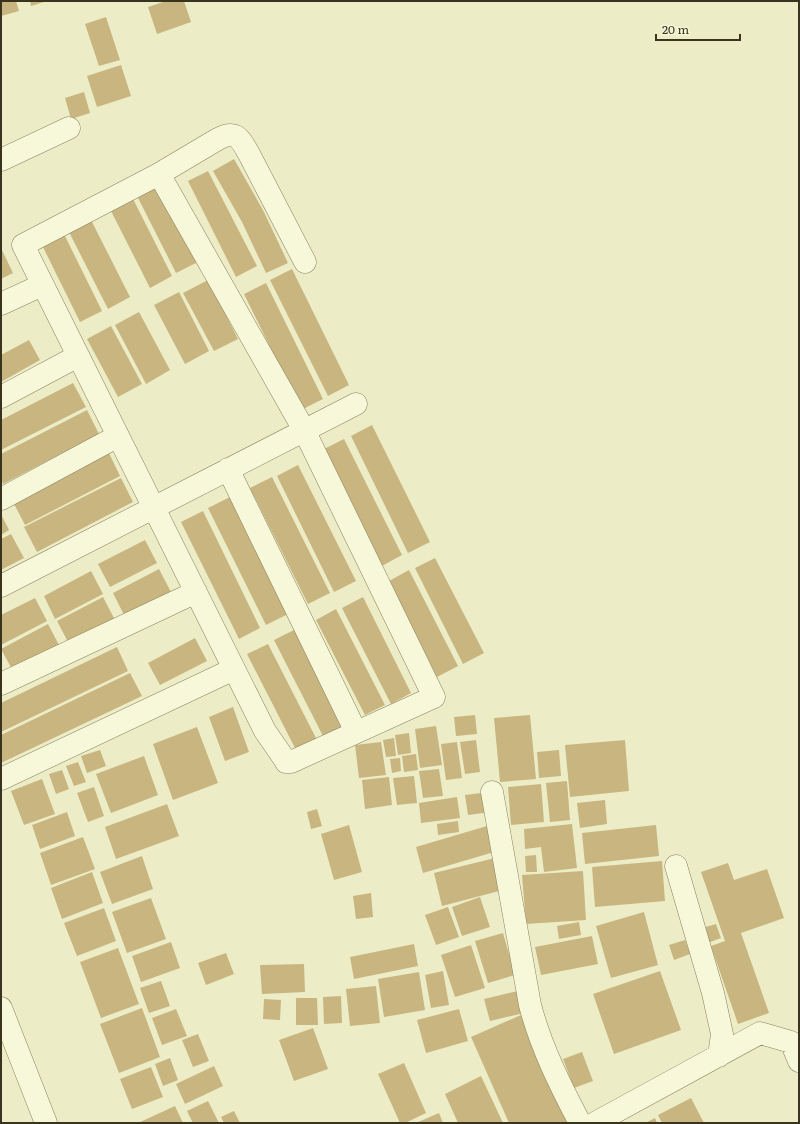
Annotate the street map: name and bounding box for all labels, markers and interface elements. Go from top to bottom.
scale bar [656,16,740,42]
text: 20 m [662,20,689,38]

